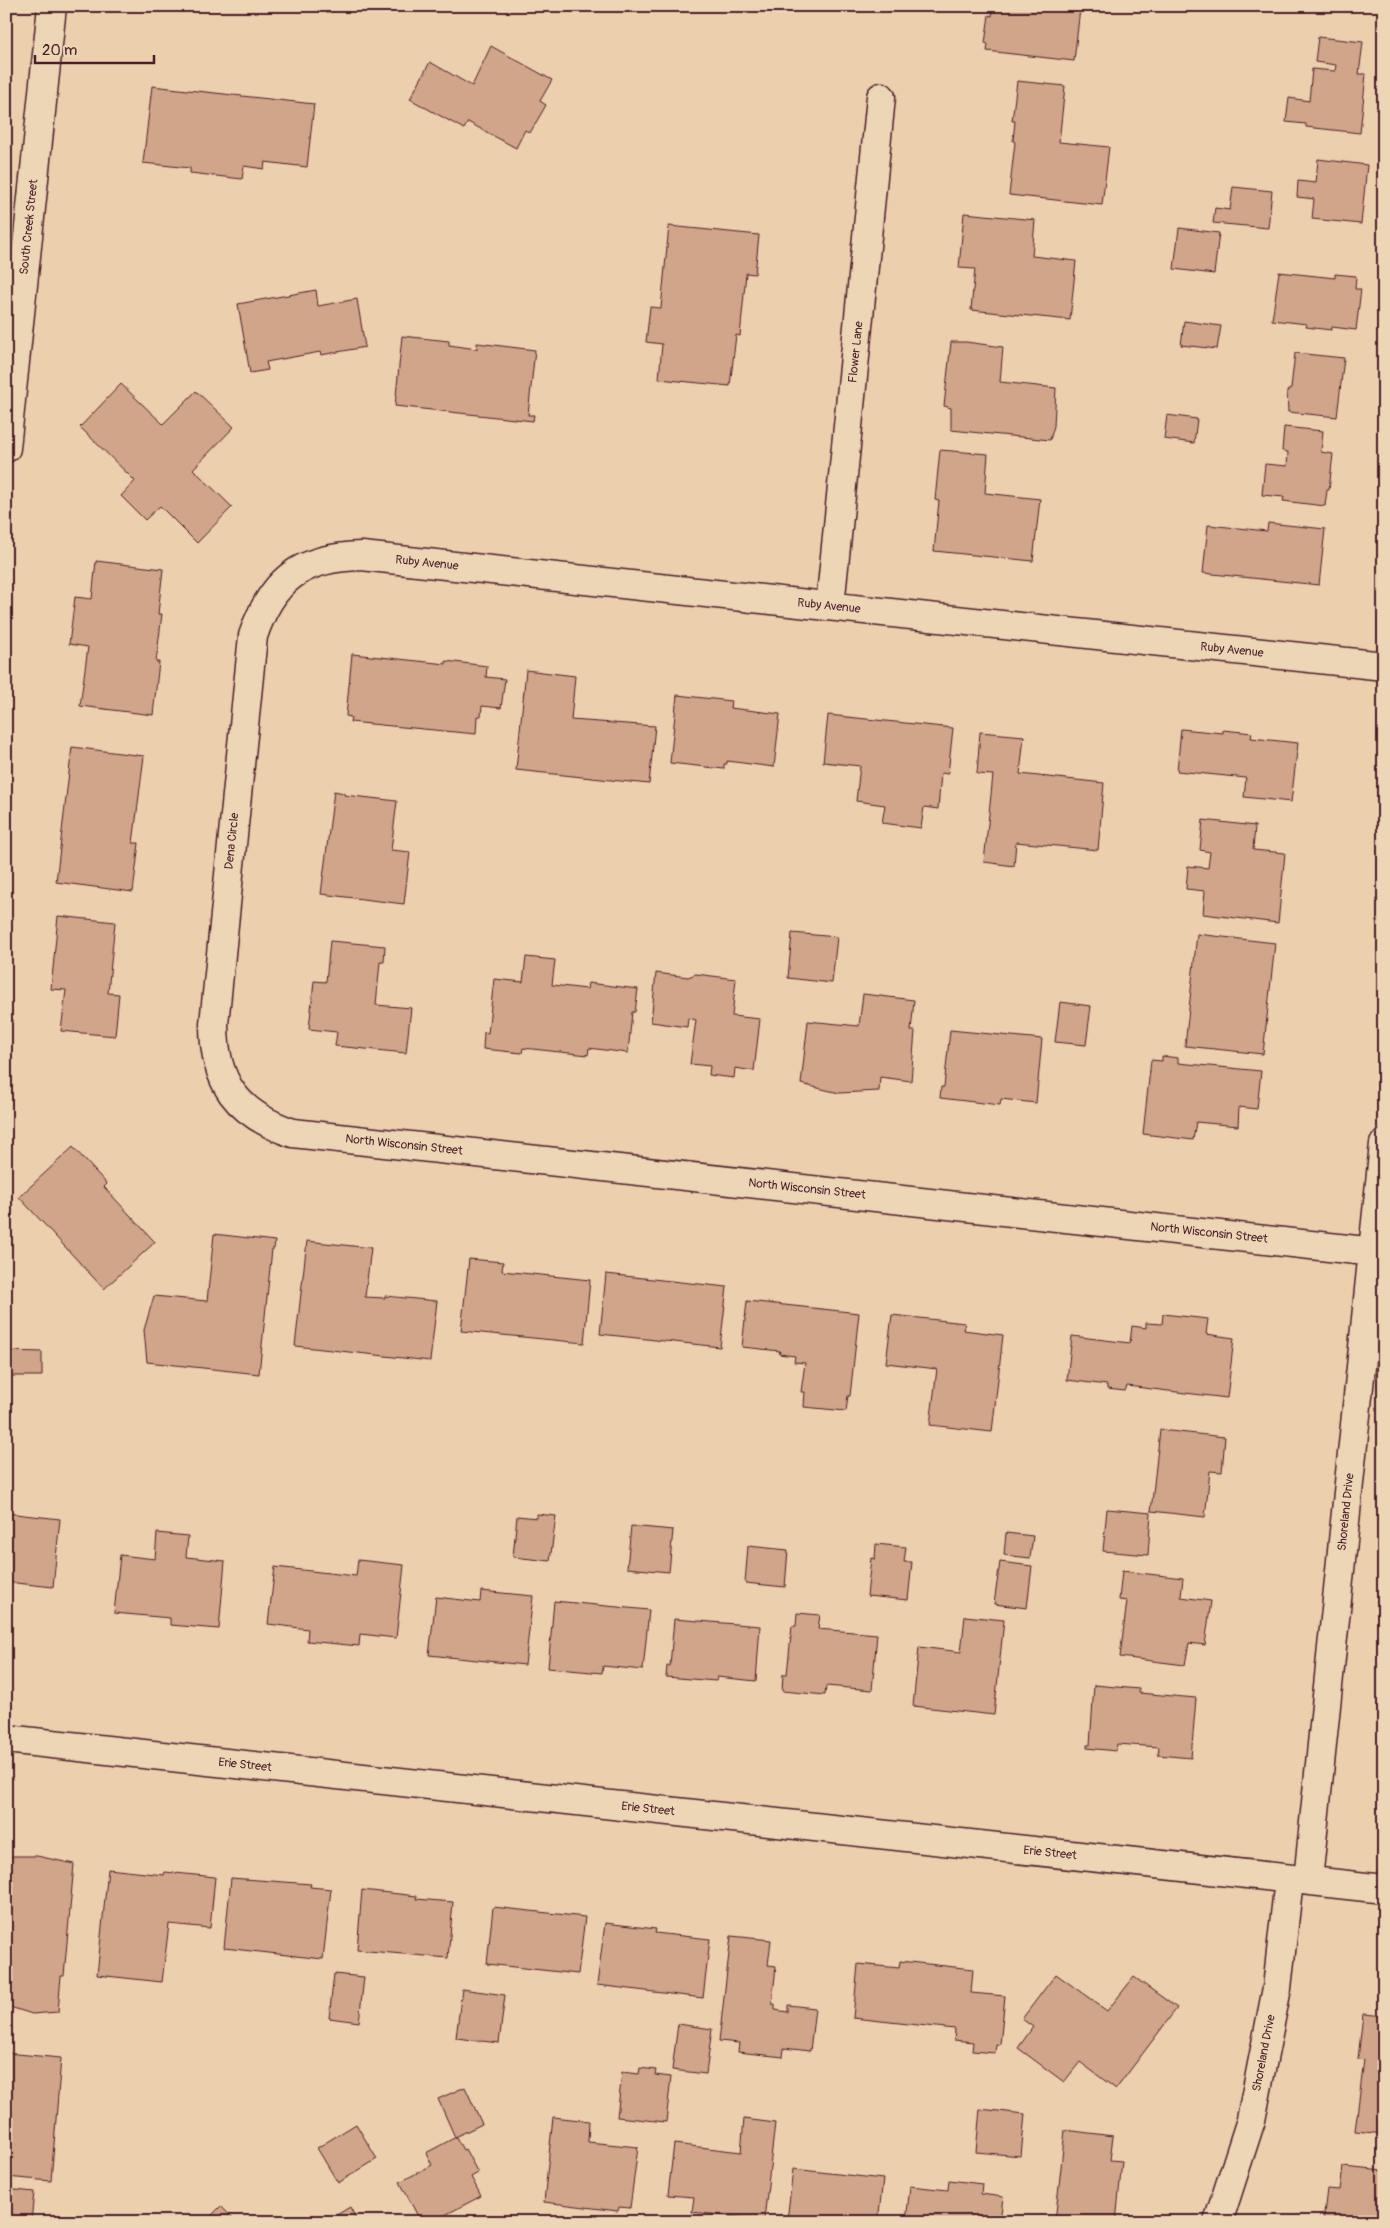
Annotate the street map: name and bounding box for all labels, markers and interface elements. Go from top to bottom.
scale bar [35,32,154,64]
text: 20 m [42,41,77,60]
street label: South Creek Street [17,178,41,276]
street label: Flower Lane [845,320,867,384]
street label: Ruby Avenue [395,552,459,574]
street label: Ruby Avenue [797,595,861,617]
street label: Ruby Avenue [1200,639,1264,661]
street label: Dena Circle [222,812,242,870]
street label: North Wisconsin Street [345,1131,464,1159]
street label: North Wisconsin Street [748,1175,867,1203]
street label: North Wisconsin Street [1150,1219,1269,1247]
street label: Shoreland Drive [1334,1472,1358,1552]
street label: Erie Street [217,1755,273,1775]
street label: Erie Street [620,1799,676,1819]
street label: Erie Street [1022,1843,1078,1863]
street label: Shoreland Drive [1249,2013,1279,2093]

